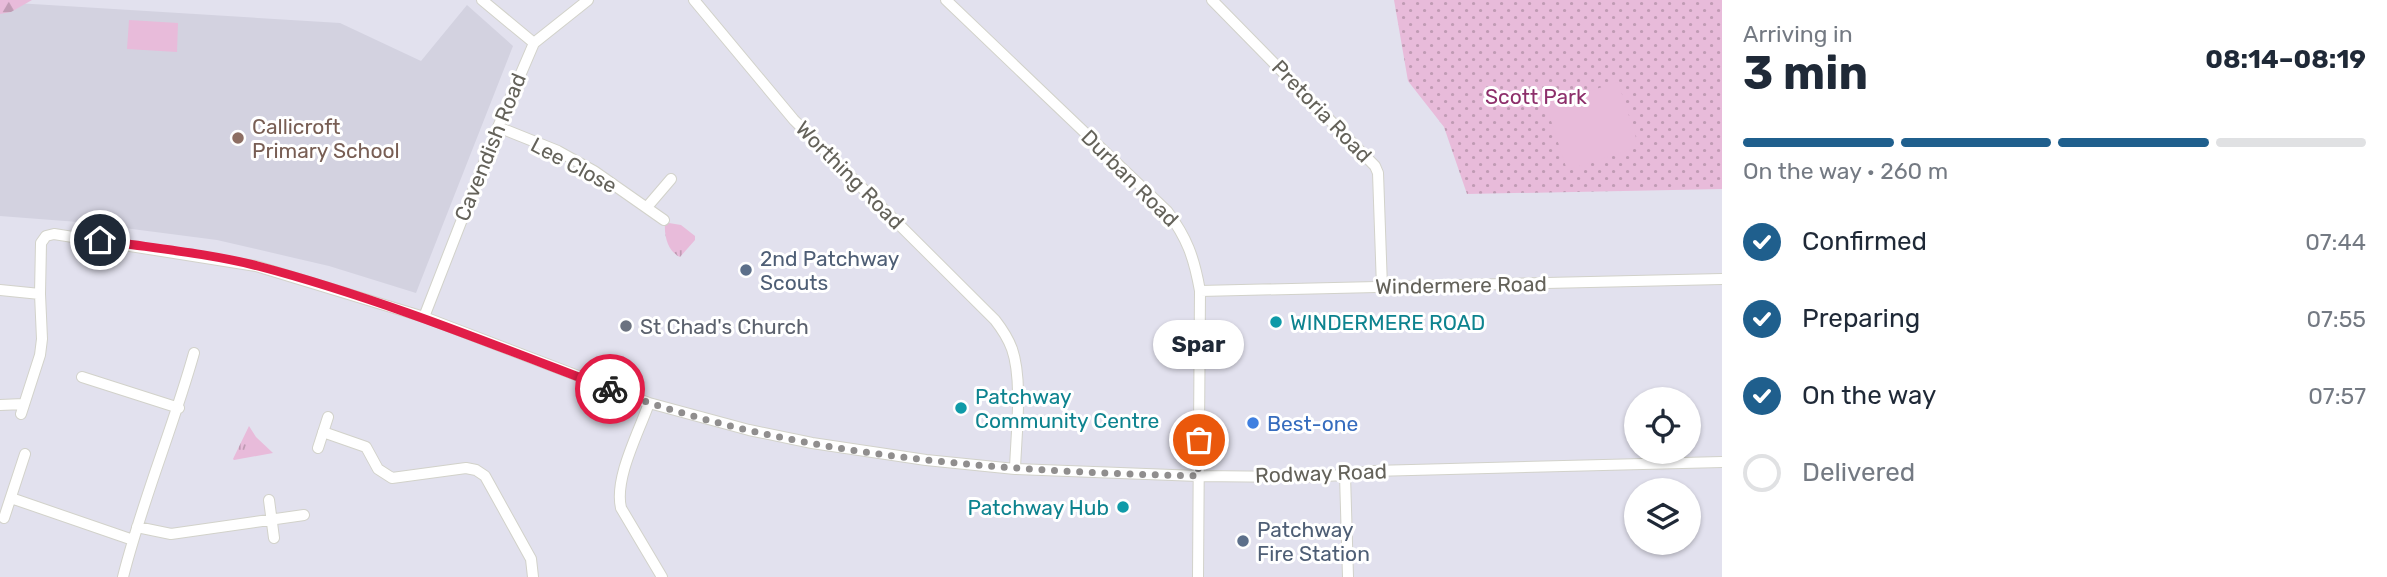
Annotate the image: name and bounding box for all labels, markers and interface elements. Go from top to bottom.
text: Arriving in [1743,20,1853,48]
text: 08:14–08:19 [2205,44,2366,75]
text: 3 min [1743,46,1868,101]
street label: Pretoria Road [1267,55,1377,167]
street label: Cavendish Road [449,69,531,225]
park label: Scott Park [1485,84,1587,109]
place label: Callicroft Primary School [252,114,400,163]
street label: Worthing Road [791,116,909,234]
street label: Durban Road [1076,124,1184,232]
marker: Callicroft Primary School [230,130,246,146]
street label: Lee Close [527,132,621,198]
text: On the way · 260 m [1743,157,1948,185]
pin [70,210,130,270]
icon: home [81,221,119,259]
icon: check [1743,223,1781,261]
text: Confirmed [1802,226,1927,257]
text: 07:44 [2305,228,2366,256]
place label: 2nd Patchway Scouts [760,246,900,295]
marker: 2nd Patchway Scouts [738,262,754,278]
street label: Windermere Road [1375,271,1547,299]
icon: check [1743,300,1781,338]
text: Preparing [1802,303,1920,334]
text: 07:55 [2306,305,2366,333]
place label: WINDERMERE ROAD [1290,310,1485,335]
place label: St Chad's Church [640,314,809,339]
marker: WINDERMERE ROAD [1268,314,1284,330]
marker: St Chad's Church [618,318,634,334]
callout: Spar [1154,321,1244,370]
text: Spar [1172,330,1225,358]
courier [575,354,645,424]
icon: bike [591,370,629,408]
icon: check [1743,377,1781,415]
text: On the way [1802,380,1936,411]
text: 07:57 [2308,382,2366,410]
place label: Patchway Community Centre [975,384,1159,433]
map controls [1624,387,1701,555]
button: locate [1624,387,1701,464]
marker: Patchway Community Centre [953,400,969,416]
pin [1169,410,1229,470]
place label: Best-one [1267,411,1358,436]
marker: Best-one [1245,415,1261,431]
icon: bag [1180,421,1218,459]
text: Delivered [1802,457,1915,488]
street label: Rodway Road [1255,458,1387,488]
button: layers [1624,478,1701,555]
place label: Patchway Hub [968,495,1109,520]
marker: Patchway Hub [1115,499,1131,515]
place label: Patchway Fire Station [1257,517,1370,566]
marker: Patchway Fire Station [1235,533,1251,549]

